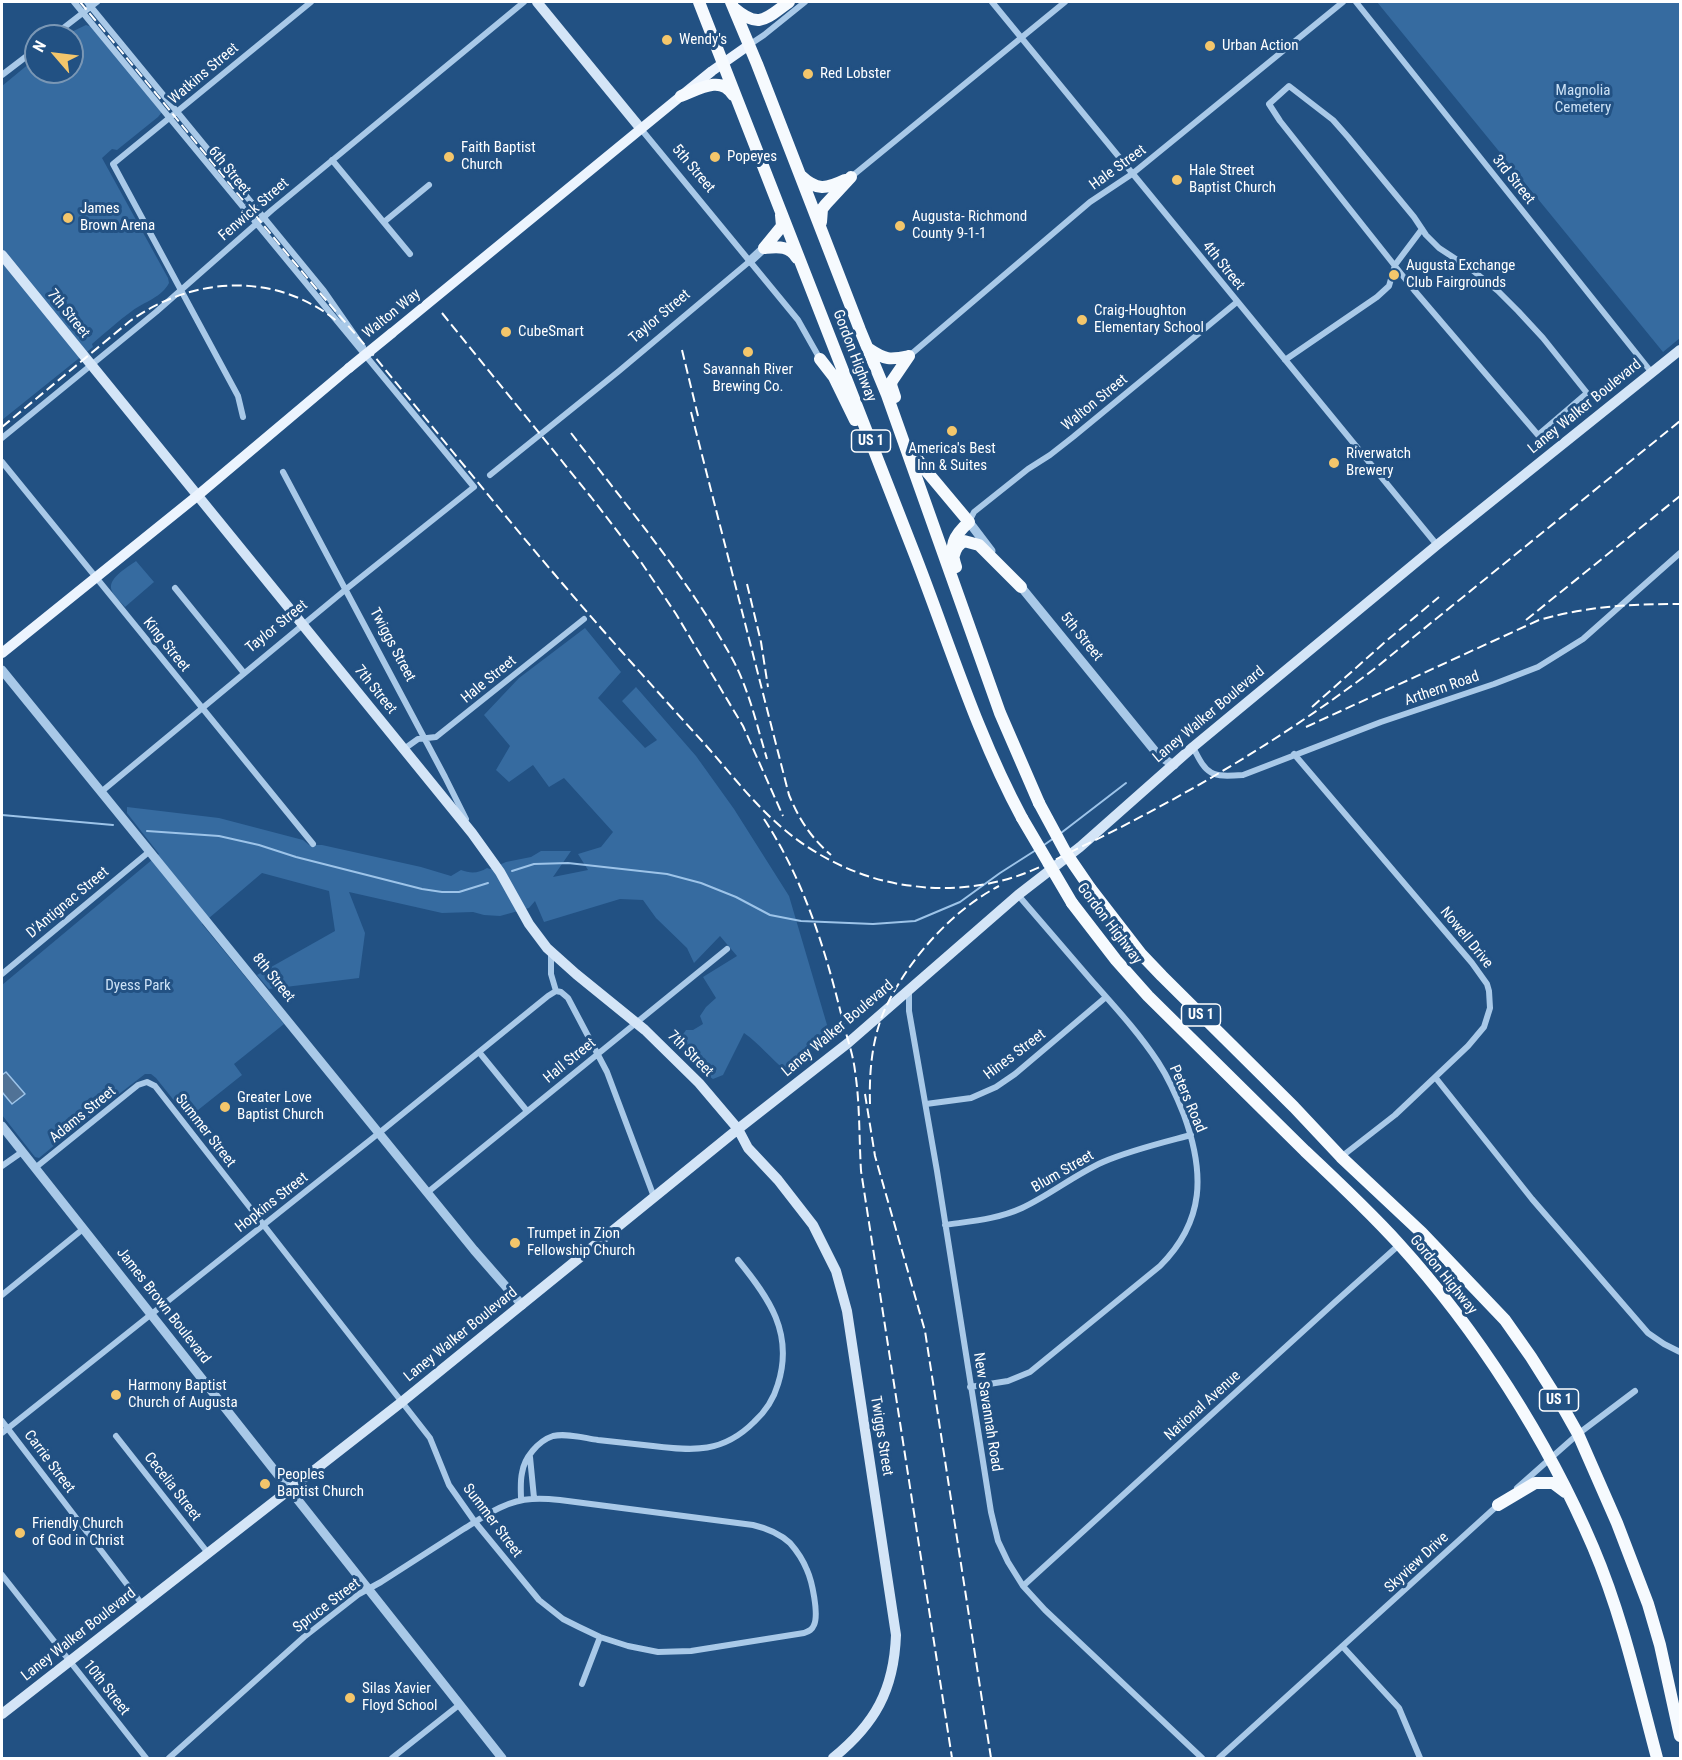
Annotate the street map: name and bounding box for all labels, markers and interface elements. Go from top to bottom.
north arrow [24,24,84,84]
place label: Wendy's [679,31,727,49]
marker: Wendy's [660,33,674,47]
text: N [29,37,50,55]
place label: Urban Action [1222,37,1299,55]
marker: Urban Action [1203,39,1217,53]
street label: Watkins Street [165,40,243,108]
place label: Red Lobster [820,65,891,83]
marker: Red Lobster [801,67,815,81]
park label: Magnolia Cemetery [1555,82,1611,117]
place label: Faith Baptist Church [461,139,536,174]
street label: 5th Street [668,141,718,197]
street label: Hale Street [1086,141,1150,195]
street label: 6th Street [204,143,254,199]
place label: Popeyes [727,148,777,166]
marker: Faith Baptist Church [442,150,456,164]
marker: Popeyes [708,150,722,164]
street label: 3rd Street [1488,152,1538,208]
place label: Hale Street Baptist Church [1189,162,1276,197]
marker: Hale Street Baptist Church [1170,173,1184,187]
street label: Fenwick Street [215,175,293,245]
place label: James Brown Arena [80,200,155,235]
place label: Augusta- Richmond County 9-1-1 [912,208,1027,243]
marker: James Brown Arena [61,211,75,225]
marker: Augusta- Richmond County 9-1-1 [893,219,907,233]
street label: 4th Street [1198,238,1248,294]
place label: Augusta Exchange Club Fairgrounds [1406,257,1515,292]
marker: Augusta Exchange Club Fairgrounds [1387,268,1401,282]
street label: Walton Way [360,285,424,343]
street label: 7th Street [43,286,93,342]
street label: Taylor Street [626,286,694,348]
place label: Craig-Houghton Elementary School [1094,302,1204,337]
street label: Gordon Highway [828,308,880,404]
marker: Craig-Houghton Elementary School [1075,313,1089,327]
place label: CubeSmart [518,323,584,341]
marker: CubeSmart [499,325,513,339]
marker: Savannah River Brewing Co. [741,345,755,359]
street label: Laney Walker Boulevard [1525,356,1645,458]
place label: Savannah River Brewing Co. [703,361,793,396]
street label: Walton Street [1058,371,1132,435]
marker: America's Best Inn & Suites [945,424,959,438]
road number: US 1 [852,430,890,452]
place label: America's Best Inn & Suites [908,440,996,475]
place label: Riverwatch Brewery [1346,445,1411,480]
marker: Riverwatch Brewery [1327,456,1341,470]
street label: Taylor Street [242,597,312,657]
street label: Twiggs Street [365,605,419,685]
street label: 5th Street [1056,609,1106,665]
street label: King Street [139,614,193,676]
street label: Hale Street [458,652,520,708]
street label: 7th Street [350,662,400,718]
street label: Laney Walker Boulevard [1149,663,1269,767]
street label: Arthern Road [1402,668,1482,710]
street label: D'Antignac Street [23,863,113,943]
street label: Gordon Highway [1073,880,1145,968]
street label: Nowell Drive [1436,904,1496,972]
street label: 8th Street [248,950,298,1006]
park label: Dyess Park [105,977,171,995]
street label: Laney Walker Boulevard [778,977,898,1081]
road number: US 1 [1182,1004,1220,1026]
street label: Hines Street [981,1026,1049,1084]
street label: 7th Street [663,1027,717,1081]
street label: Hall Street [540,1035,600,1087]
street label: Peters Road [1165,1062,1209,1136]
street label: Adams Street [46,1083,120,1147]
place label: Greater Love Baptist Church [237,1089,324,1124]
street label: Summer Street [171,1091,239,1171]
marker: Greater Love Baptist Church [218,1100,232,1114]
street label: Blum Street [1029,1147,1097,1197]
street label: Hopkins Street [232,1169,312,1237]
place label: Trumpet in Zion Fellowship Church [527,1225,635,1260]
street label: Gordon Highway [1405,1232,1481,1318]
marker: Trumpet in Zion Fellowship Church [508,1236,522,1250]
street label: James Brown Boulevard [112,1244,214,1368]
street label: Laney Walker Boulevard [401,1284,521,1386]
street label: New Savannah Road [969,1351,1005,1473]
street label: National Avenue [1161,1367,1245,1445]
place label: Harmony Baptist Church of Augusta [128,1377,238,1412]
marker: Harmony Baptist Church of Augusta [109,1388,123,1402]
road number: US 1 [1540,1389,1578,1411]
street label: Twiggs Street [866,1395,896,1477]
street label: Carrie Street [20,1427,78,1497]
street label: Cecelia Street [140,1449,204,1525]
place label: Peoples Baptist Church [277,1466,364,1501]
marker: Peoples Baptist Church [258,1477,272,1491]
street label: Summer Street [458,1481,526,1561]
place label: Friendly Church of God in Christ [32,1515,124,1550]
marker: Friendly Church of God in Christ [13,1526,27,1540]
street label: Skyview Drive [1381,1529,1453,1597]
street label: Spruce Street [290,1575,364,1637]
street label: Laney Walker Boulevard [18,1585,140,1685]
street label: 10th Street [79,1657,133,1719]
place label: Silas Xavier Floyd School [362,1680,438,1715]
marker: Silas Xavier Floyd School [343,1691,357,1705]

